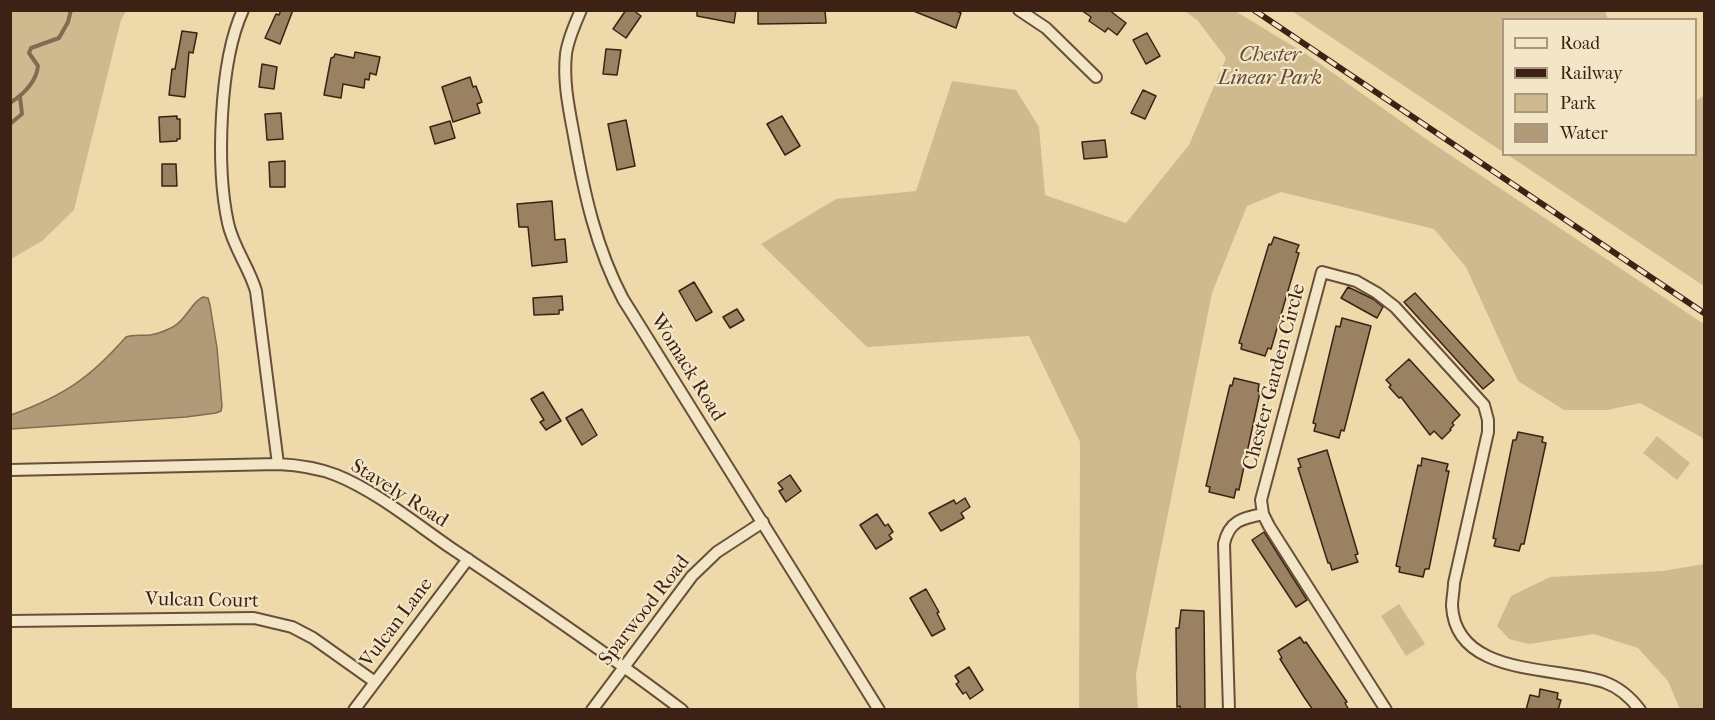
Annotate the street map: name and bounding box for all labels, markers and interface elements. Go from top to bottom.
legend [1502,18,1697,156]
text: Road [1560,33,1600,54]
park label: Chester Linear Park [1218,44,1322,91]
text: Railway [1560,63,1623,84]
text: Park [1560,93,1596,114]
text: Water [1560,123,1608,144]
street label: Chester Garden Circle [1239,281,1311,473]
street label: Womack Road [644,310,730,426]
street label: Stavely Road [346,455,452,533]
street label: Sparwood Road [594,551,696,671]
street label: Vulcan Lane [356,573,438,673]
street label: Vulcan Court [145,588,259,614]

